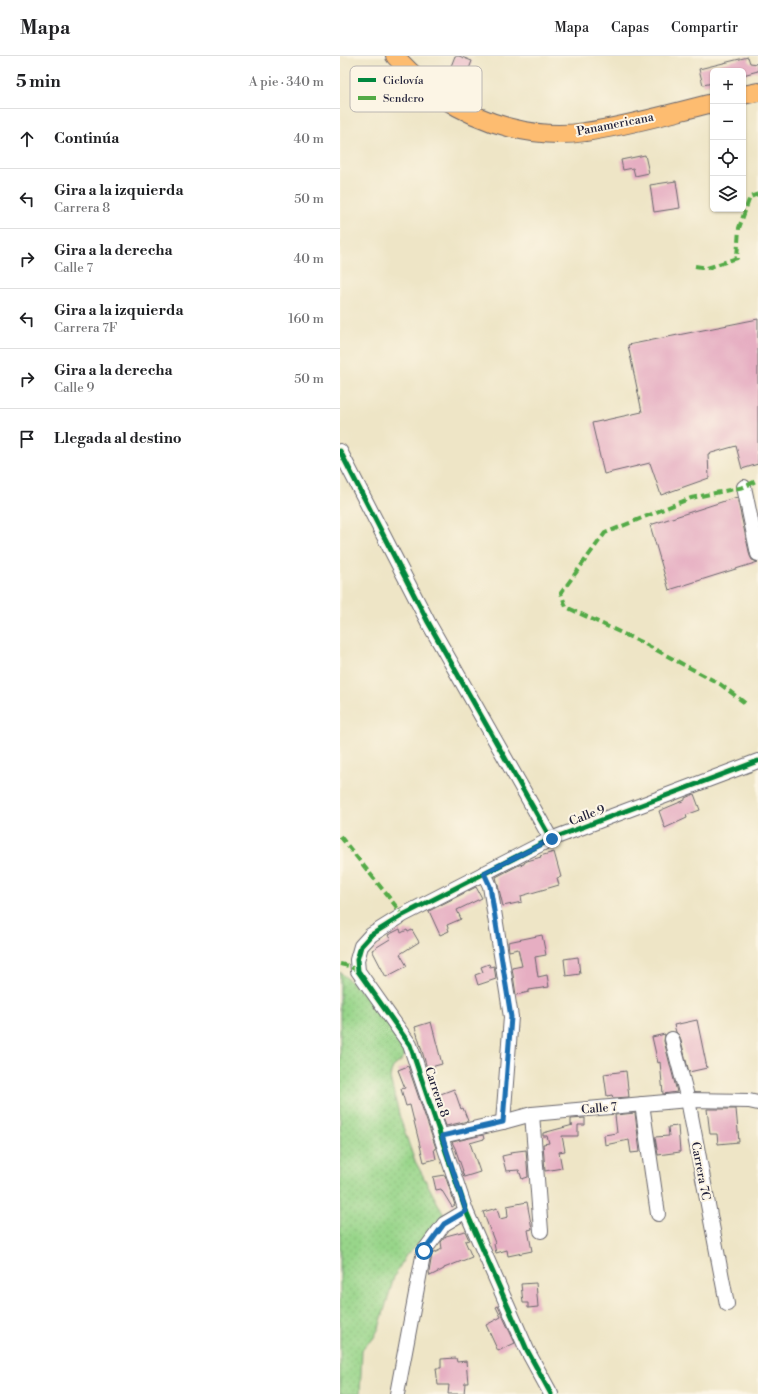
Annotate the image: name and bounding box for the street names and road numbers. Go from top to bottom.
street label: Panamericana [575,109,656,139]
street label: Calle 9 [567,802,607,829]
street label: Carrera 8 [421,1065,452,1119]
street label: Calle 7 [580,1099,618,1118]
street label: Carrera 7C [688,1141,713,1201]

